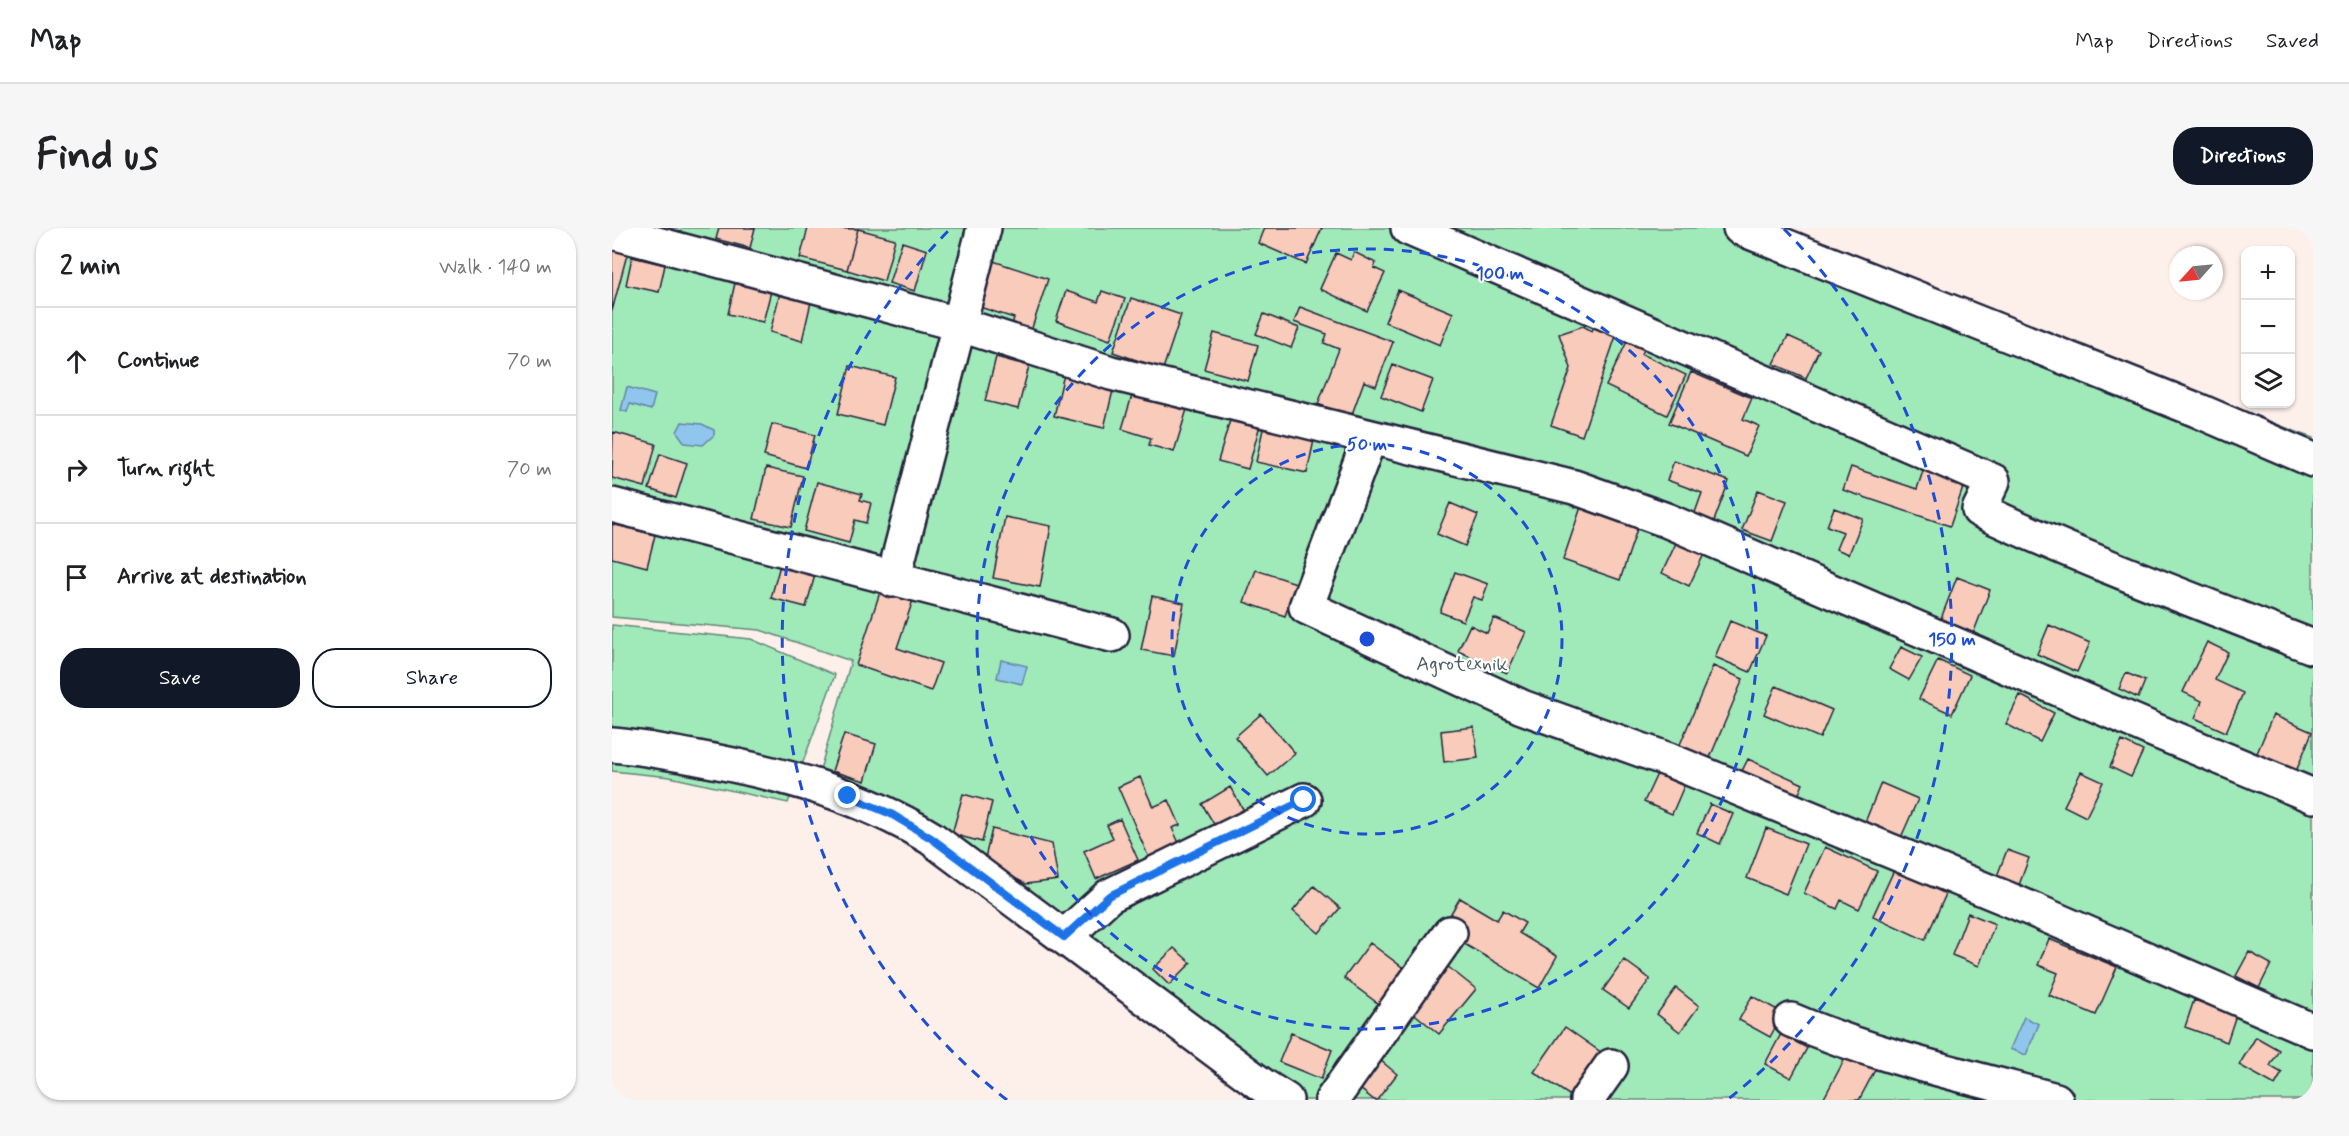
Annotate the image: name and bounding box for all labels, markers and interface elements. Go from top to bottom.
text: Map [30,23,81,60]
text: Map [2075,27,2114,55]
text: Directions [2147,27,2233,55]
text: Saved [2266,27,2319,55]
button: Directions [2173,127,2313,185]
text: Find us [36,129,158,184]
north arrow [2169,246,2223,300]
map controls [2241,246,2295,408]
button: + [2241,246,2295,300]
text: 2 min [60,250,121,284]
text: Walk · 140 m [439,254,552,281]
text: 100 m [1476,262,1524,286]
button: − [2241,300,2295,354]
icon: ahead [60,345,93,378]
text: Continue [117,347,199,375]
text: 70 m [507,348,552,375]
button: layers [2241,354,2295,408]
text: 50 m [1347,433,1387,457]
icon: right [60,453,93,486]
text: Turn right [117,455,215,483]
text: 70 m [507,456,552,483]
icon: arrive [60,561,93,594]
text: Arrive at destination [117,563,307,591]
text: 150 m [1928,628,1976,652]
centre of rings [1357,629,1377,649]
button: Save [60,648,300,708]
button: Share [312,648,552,708]
park label: Agrotexnik [1416,651,1508,678]
route end [834,782,860,808]
route start [1290,786,1316,812]

